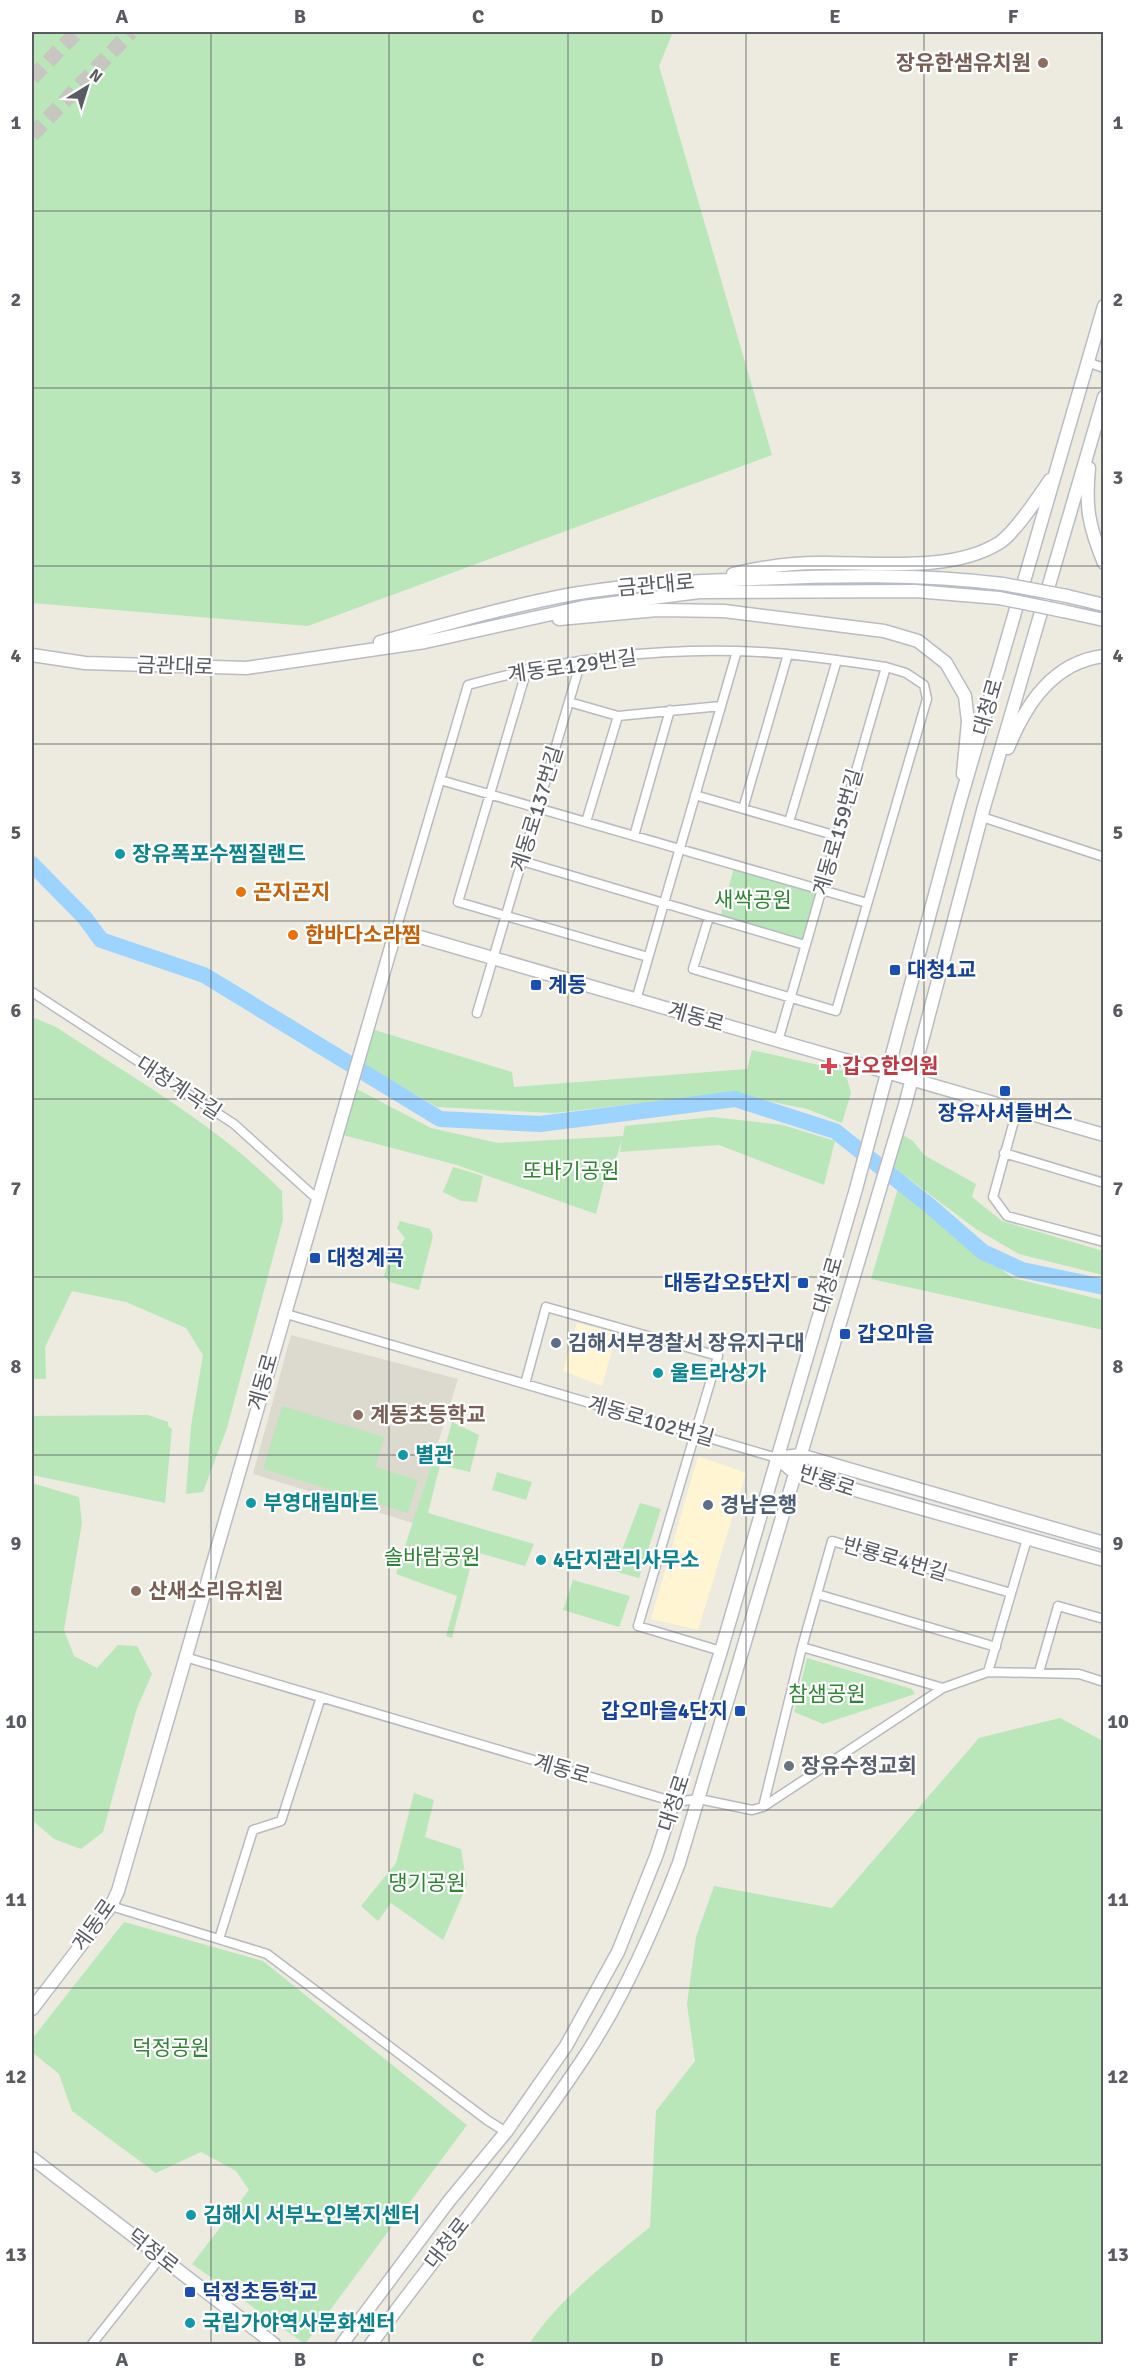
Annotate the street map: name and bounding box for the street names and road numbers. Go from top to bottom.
street label: 금관대로 [616,569,696,601]
street label: 계동로129번길 [506,644,638,688]
street label: 금관대로 [136,652,214,680]
street label: 대청로 [968,676,1008,738]
street label: 계동로137번길 [505,743,569,875]
street label: 계동로159번길 [808,766,868,898]
street label: 계동로 [665,997,727,1037]
street label: 대청계곡길 [131,1051,227,1125]
street label: 대청로 [808,1254,848,1316]
street label: 계동로 [243,1351,283,1413]
street label: 계동로102번길 [585,1391,717,1451]
street label: 반룡로 [795,1460,859,1502]
street label: 반룡로4번길 [840,1532,950,1586]
street label: 계동로 [531,1749,593,1789]
street label: 대청로 [653,1771,695,1835]
street label: 계동로 [67,1894,121,1956]
street label: 대청로 [419,2212,475,2274]
street label: 덕정로 [122,2223,184,2279]

